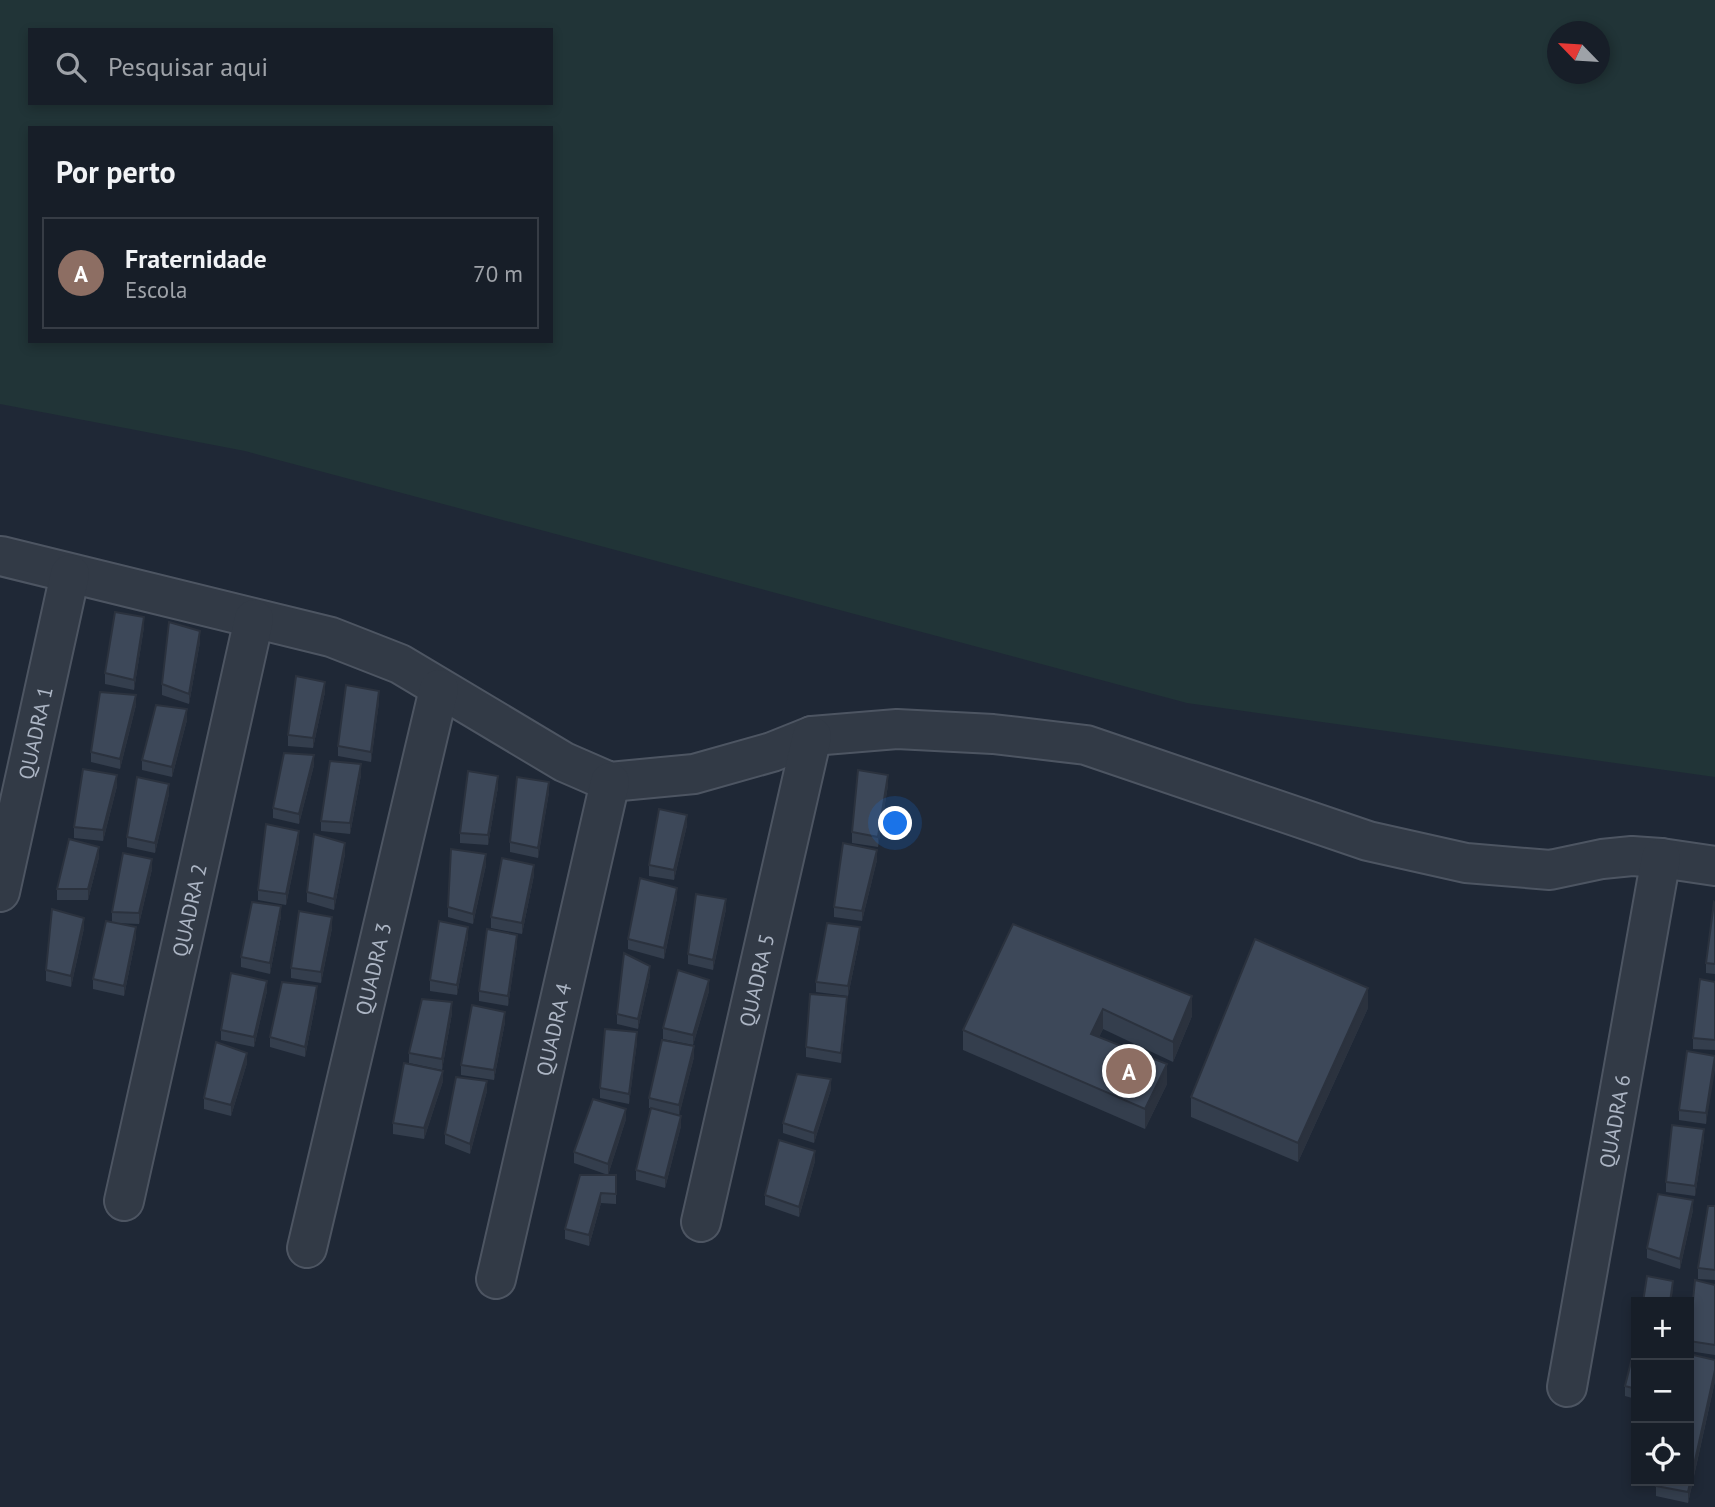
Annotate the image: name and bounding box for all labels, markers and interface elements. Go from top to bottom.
north arrow [1547,21,1610,84]
search box [28,28,553,105]
icon: search [52,48,90,86]
text: Pesquisar aqui [108,50,268,83]
text: Por perto [56,152,176,191]
text: Fraternidade [125,242,267,275]
text: A [74,259,88,288]
text: 70 m [473,259,523,288]
text: Escola [125,275,187,304]
street label: QUADRA 1 [12,684,58,782]
your location [878,806,912,840]
street label: QUADRA 2 [165,861,212,959]
street label: QUADRA 3 [349,920,397,1018]
street label: QUADRA 5 [733,931,780,1029]
street label: QUADRA 4 [530,980,577,1079]
pin: A [1106,1045,1152,1097]
street label: QUADRA 6 [1593,1072,1636,1170]
map controls [1631,1297,1694,1486]
button: + [1631,1297,1694,1360]
button: − [1631,1360,1694,1423]
button: locate [1631,1423,1694,1486]

